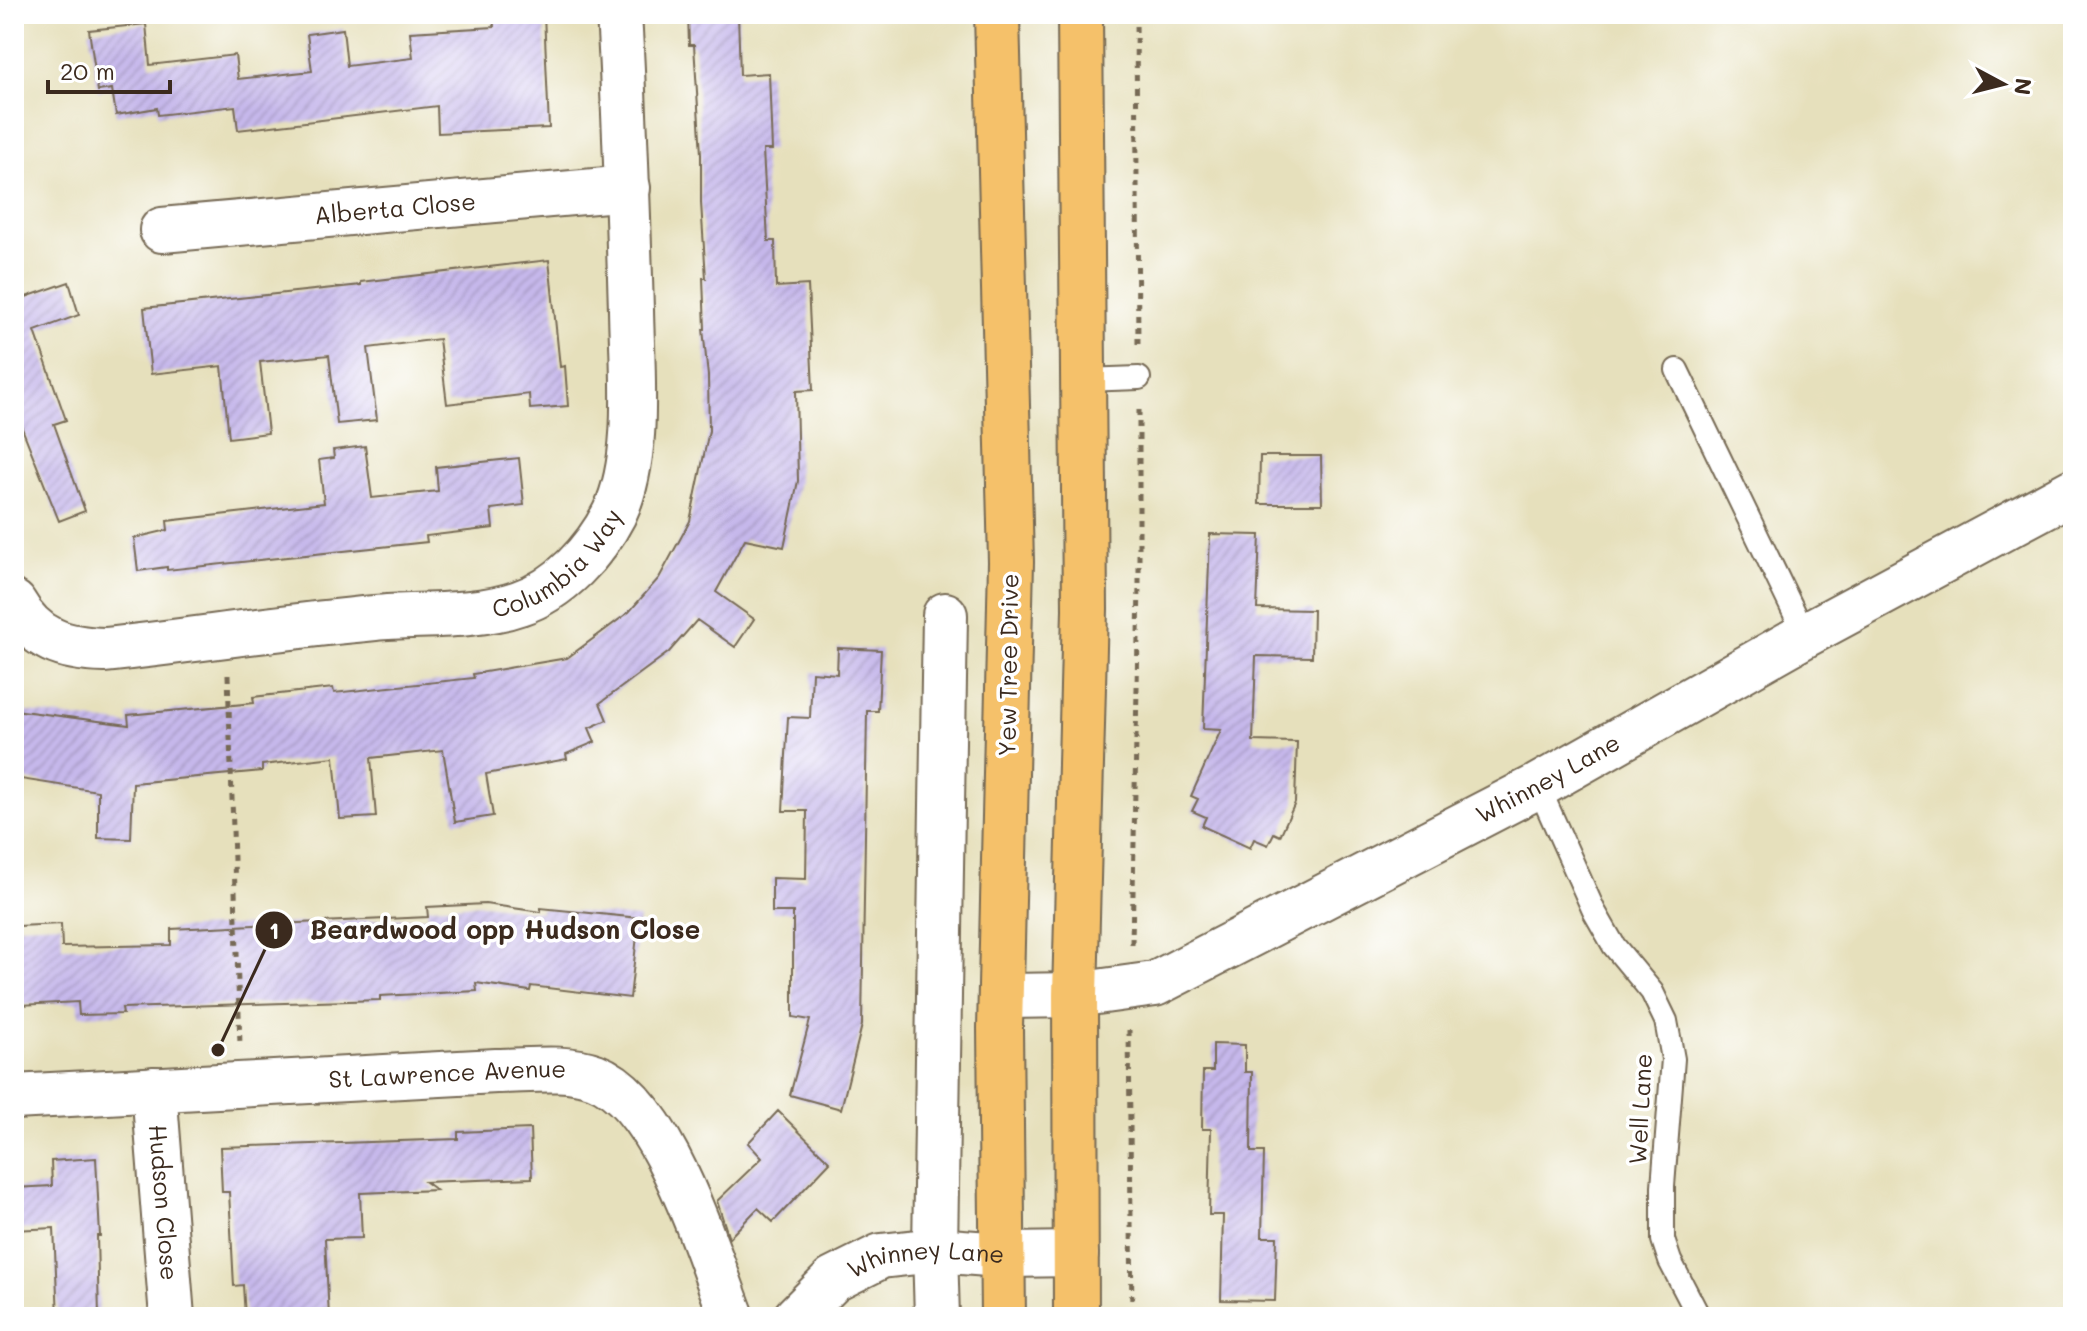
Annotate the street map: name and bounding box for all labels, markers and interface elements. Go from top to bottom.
scale bar [48,44,170,94]
north arrow [1963,44,2043,124]
text: 20 m [60,55,115,86]
text: N [2008,76,2039,97]
street label: Alberta Close [313,185,477,230]
street label: Columbia Way [489,503,628,624]
street label: Yew Tree Drive [990,573,1025,757]
street label: Whinney Lane [1470,726,1625,829]
callout: Beardwood opp Hudson Close [254,905,717,955]
text: Beardwood opp Hudson Close [310,912,700,946]
text: 1 [269,914,279,945]
street label: St Lawrence Avenue [328,1052,567,1094]
street label: Well Lane [1621,1052,1658,1165]
street label: Hudson Close [143,1123,186,1282]
street label: Whinney Lane [841,1232,1005,1284]

